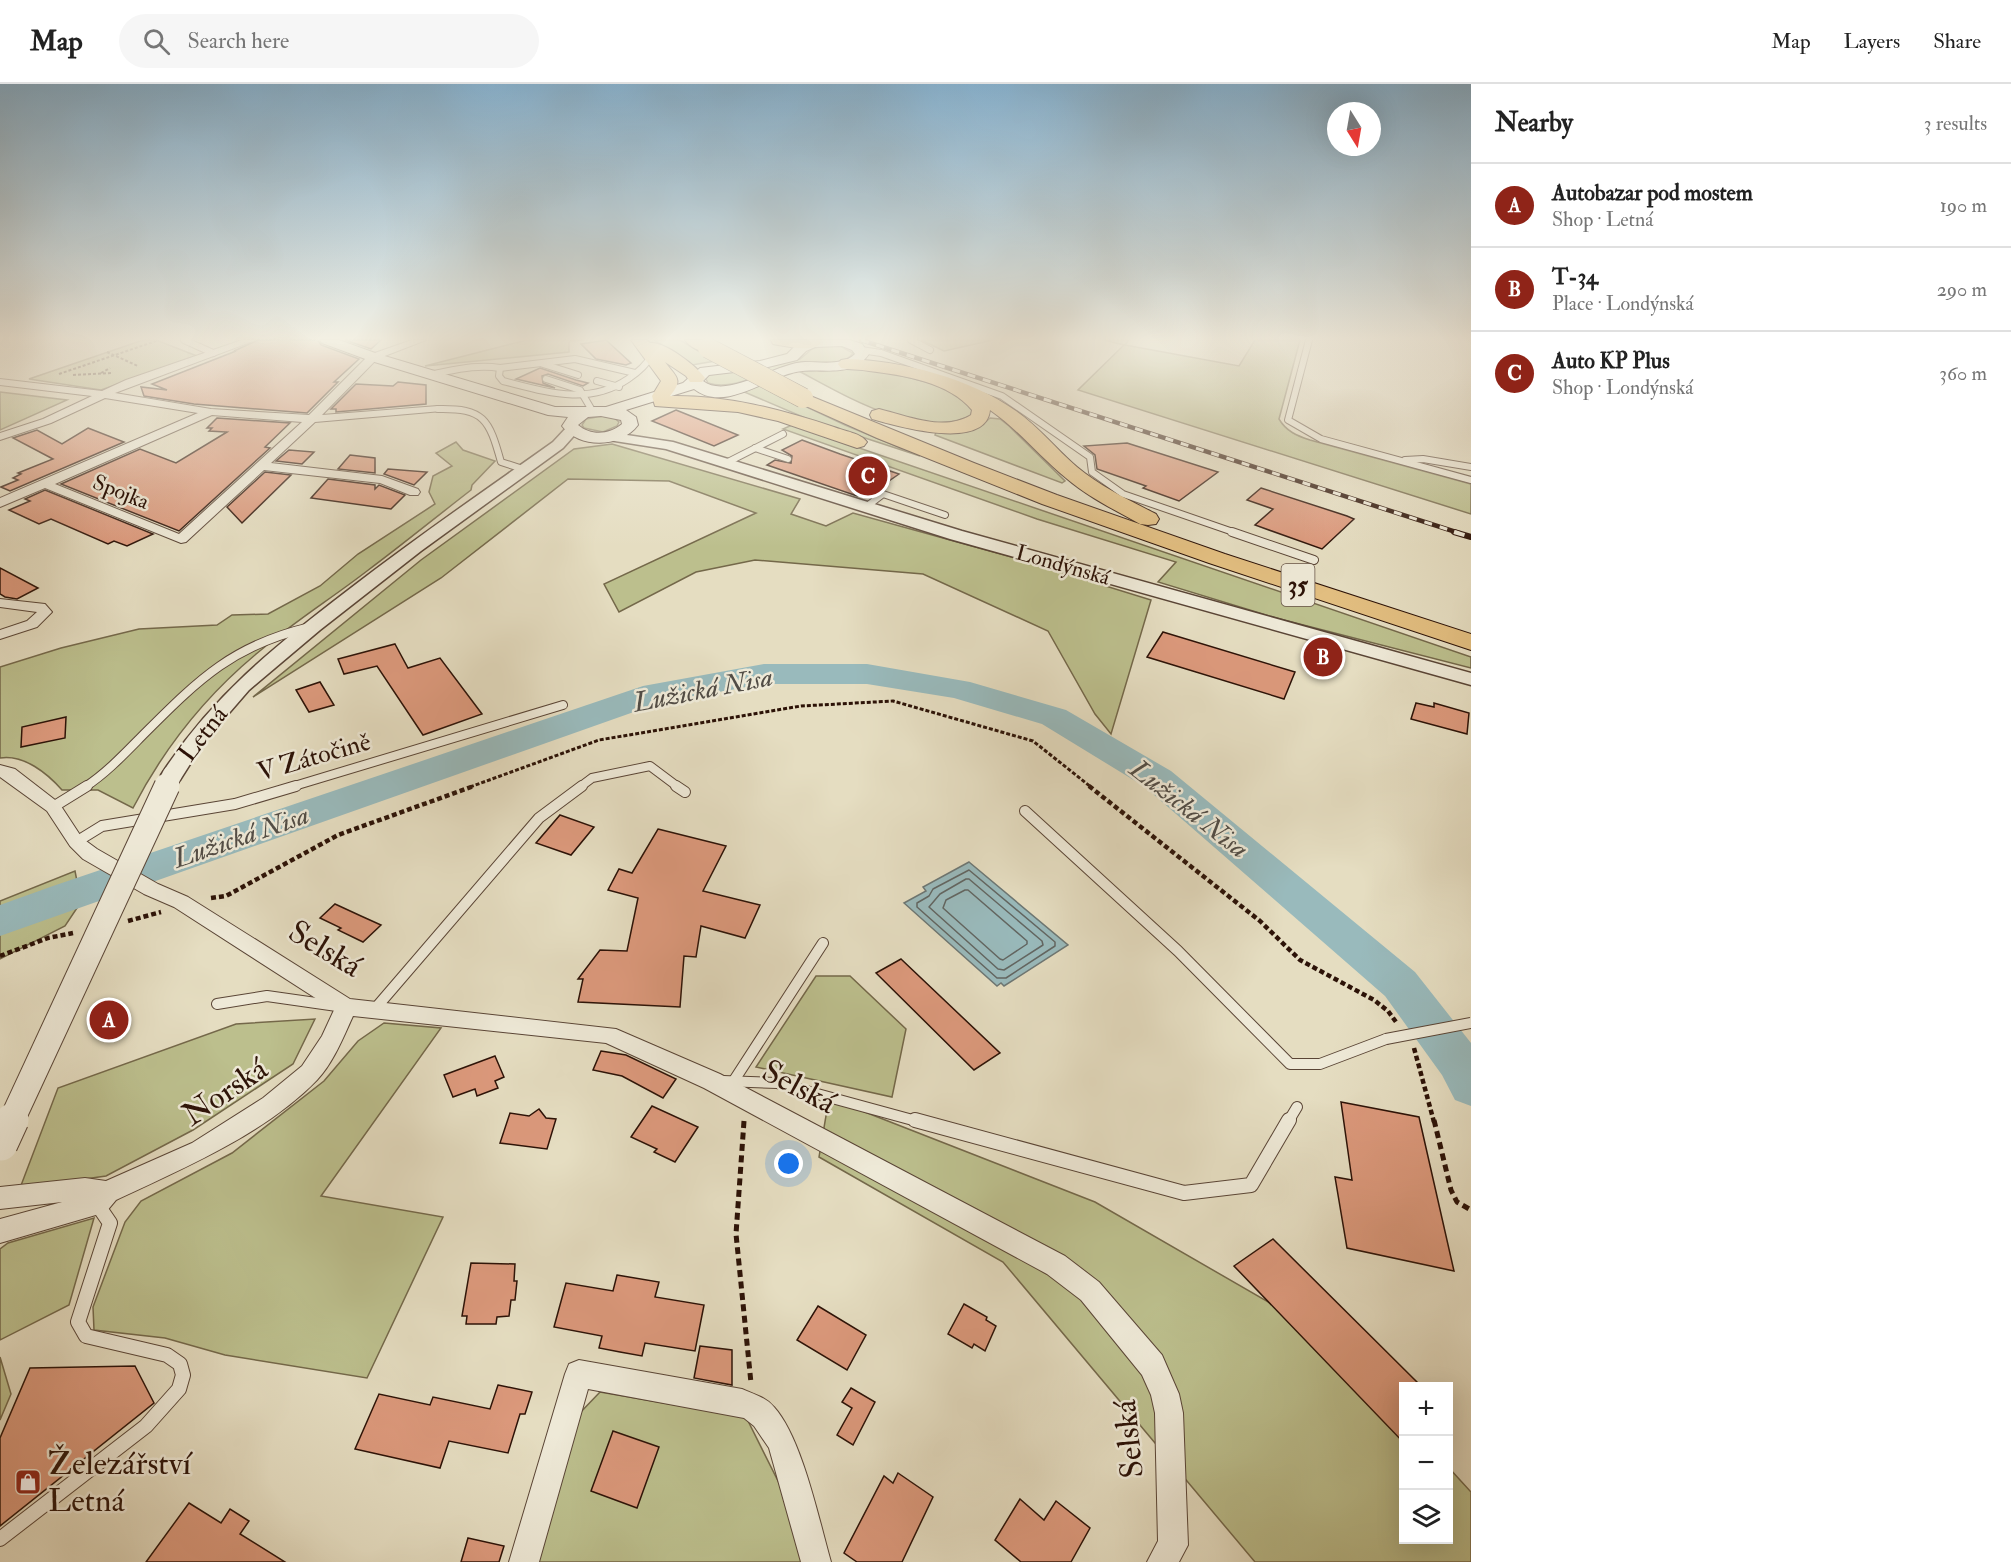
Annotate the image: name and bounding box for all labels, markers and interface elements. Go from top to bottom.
search box [119,14,539,68]
text: Map [30,24,83,59]
icon: search [140,25,173,58]
text: Search here [188,27,289,55]
text: Map [1771,28,1811,55]
text: Layers [1844,28,1900,55]
text: Share [1933,28,1981,55]
north arrow [1327,102,1381,156]
text: Nearby [1495,107,1573,139]
text: 3 results [1924,111,1987,136]
text: Autobazar pod mostem [1552,179,1753,207]
text: A [1508,193,1521,218]
text: 190 m [1940,193,1987,218]
text: Shop · Letná [1552,207,1654,232]
text: T-34 [1552,263,1598,291]
text: B [1508,277,1521,302]
text: 290 m [1937,277,1987,302]
text: Place · Londýnská [1552,291,1694,316]
text: Auto KP Plus [1552,347,1670,375]
text: C [1507,361,1522,386]
text: 360 m [1939,361,1987,386]
text: Shop · Londýnská [1552,375,1694,400]
pin: C [848,454,888,498]
street label: Spojka [88,468,154,517]
street label: Londýnská [1013,538,1114,592]
road number: 35 [1282,564,1314,606]
pin: B [1304,634,1342,680]
water label: Lužická Nisa [629,660,776,720]
street label: Letná [171,699,235,768]
street label: V Zátočině [254,726,375,788]
water label: Lužická Nisa [1122,752,1255,866]
water label: Lužická Nisa [168,798,313,876]
street label: Selská [281,912,370,987]
pin: A [90,998,128,1042]
street label: Norská [175,1049,276,1135]
street label: Selská [755,1051,844,1123]
your location [774,1149,803,1178]
map controls [1399,1382,1453,1544]
button: + [1399,1382,1453,1436]
street label: Selská [1105,1397,1153,1480]
button: − [1399,1436,1453,1490]
place label: Železářství Letná [48,1443,194,1521]
shop icon: Železářství Letná [13,1467,43,1497]
button: layers [1399,1490,1453,1544]

